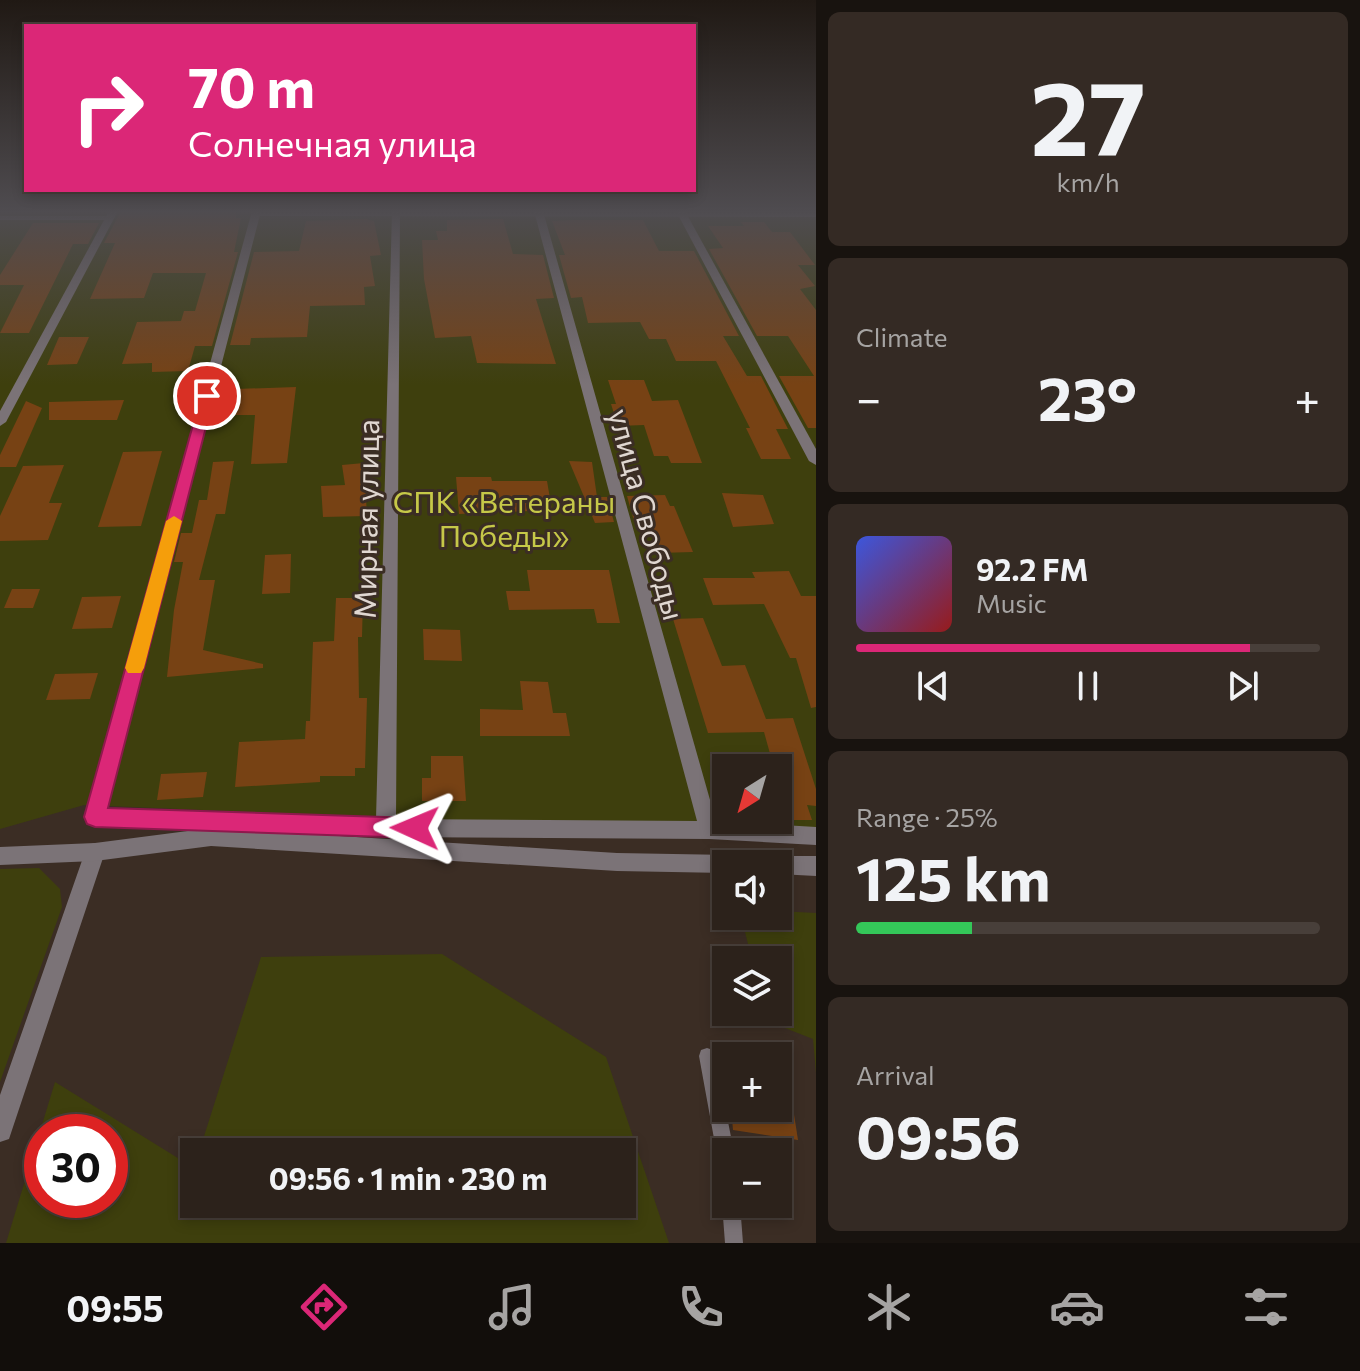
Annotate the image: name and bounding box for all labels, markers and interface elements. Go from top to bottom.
text: 27 [1030,50,1146,177]
text: 70 m [188,51,315,120]
icon: right [56,56,160,160]
text: Солнечная улица [188,120,477,164]
text: km/h [1056,166,1120,197]
text: Climate [856,321,948,352]
text: 23° [1038,360,1137,433]
pin [173,362,241,430]
text: − [856,370,881,424]
text: + [1294,370,1320,424]
icon: arrive [185,374,229,418]
street label: улица Свободы [602,404,694,624]
street label: Мирная улица [345,419,385,619]
park label: СПК «Ветераны Победы» [393,482,615,553]
text: 92.2 FM [976,550,1088,587]
text: Music [976,587,1047,618]
icon: previous [911,664,955,708]
icon: pause [1066,664,1110,708]
icon: next [1221,664,1265,708]
north arrow [712,754,792,834]
map controls [712,754,792,1218]
position arrow [373,786,457,870]
text: Range · 25% [856,801,998,832]
text: 125 km [856,840,1051,913]
button: sound [712,850,792,930]
button: layers [712,946,792,1026]
button: + [712,1042,792,1122]
text: Arrival [856,1059,935,1090]
text: 09:56 [856,1098,1021,1171]
speed limit sign: 30 [24,1114,128,1218]
button: − [712,1138,792,1218]
text: 09:56 · 1 min · 230 m [269,1159,547,1196]
icon: directions [296,1279,352,1335]
icon: music [484,1279,540,1335]
icon: phone [673,1279,729,1335]
icon: climate [861,1279,917,1335]
icon: car [1049,1279,1105,1335]
icon: filters [1238,1279,1294,1335]
text: 09:55 [66,1285,164,1329]

